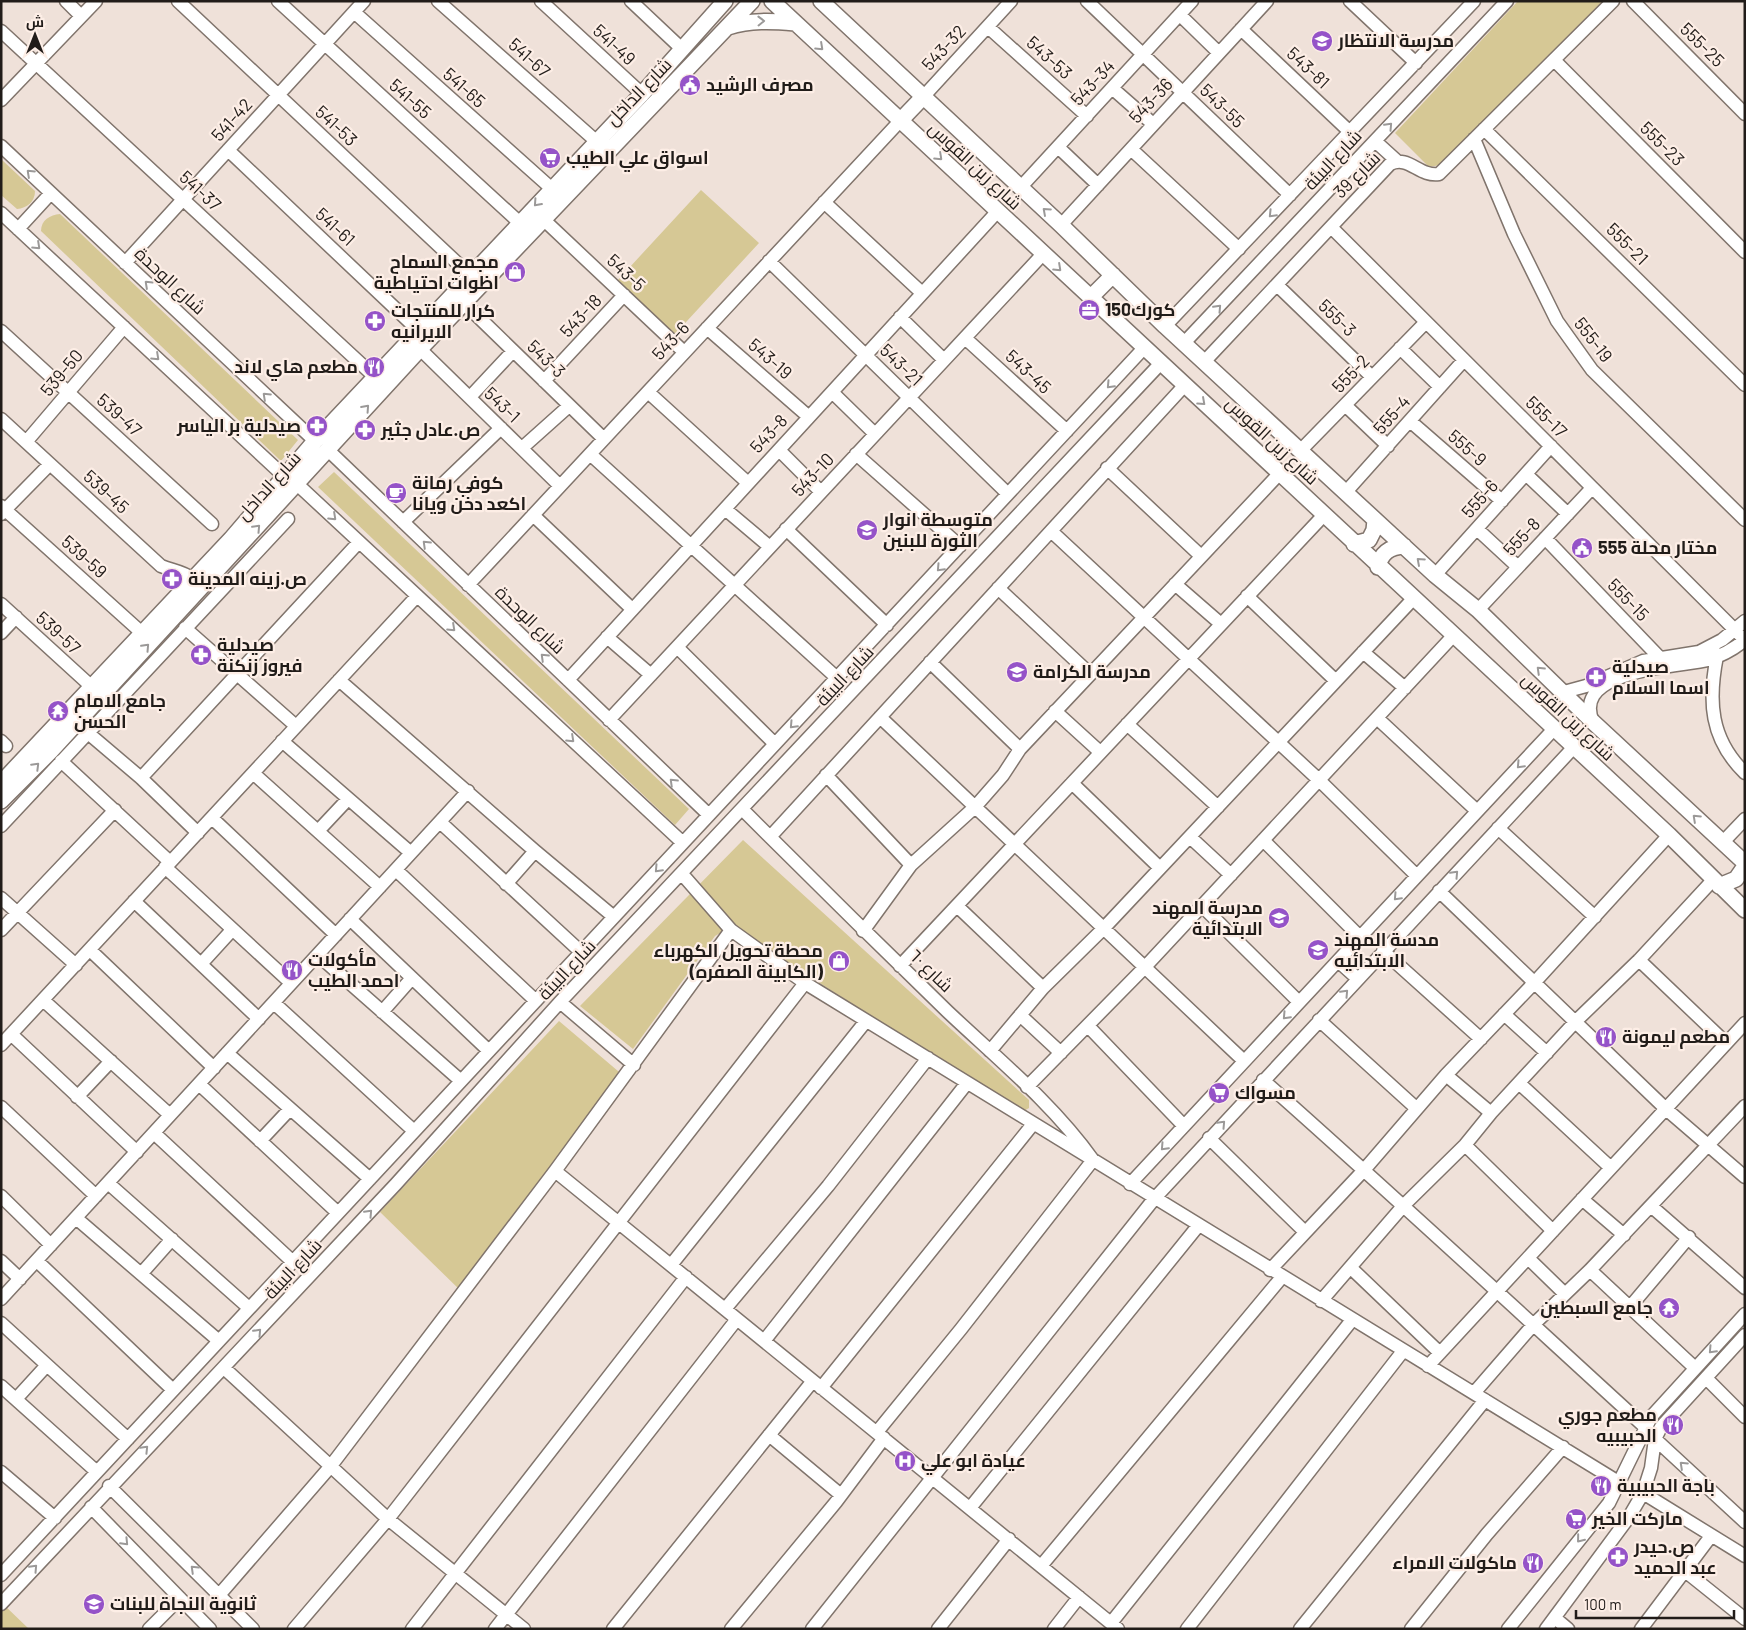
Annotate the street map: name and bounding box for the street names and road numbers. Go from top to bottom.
street label: 555-25 [1676,18,1729,71]
street label: 541-49 [589,19,641,69]
street label: 543-32 [917,20,970,75]
street label: 543-53 [1022,31,1077,84]
street label: 541-67 [504,33,555,82]
street label: 543-81 [1283,42,1335,93]
street label: شارع الداخل [601,53,677,131]
street label: 543-34 [1066,55,1119,110]
street label: 541-65 [439,63,490,112]
street label: 543-36 [1124,73,1177,128]
street label: 541-55 [385,74,436,123]
street label: 543-55 [1196,79,1250,132]
street label: 541-42 [206,93,256,145]
street label: 541-53 [311,100,362,150]
street label: شارع زين القوس [923,117,1027,215]
street label: 555-23 [1636,117,1689,170]
street label: شارع البيئة [1299,125,1367,195]
street label: شارع 39 [1328,146,1386,204]
street label: 541-37 [175,166,226,215]
street label: 541-61 [311,202,360,250]
street label: 555-21 [1602,218,1653,269]
street label: شارع الوحدة [129,242,211,320]
street label: 543-5 [603,249,651,296]
street label: 543-18 [555,289,606,342]
street label: 555-3 [1314,294,1361,341]
street label: 555-19 [1570,313,1618,366]
street label: 543-6 [647,316,694,364]
street label: 543-19 [744,333,797,383]
street label: 543-3 [523,335,570,382]
street label: 543-21 [876,339,928,390]
street label: 539-50 [35,344,87,400]
street label: 543-45 [1001,345,1056,398]
street label: 555-2 [1327,350,1374,397]
street label: 543-1 [480,382,525,427]
street label: 539-47 [93,388,147,440]
street label: 555-4 [1368,390,1414,438]
street label: 555-17 [1521,391,1572,442]
street label: شارع زين القوس [1220,392,1324,490]
street label: 543-8 [745,409,792,457]
street label: 555-9 [1444,424,1492,470]
street label: شارع الداخل [232,446,306,526]
street label: 543-10 [786,448,838,501]
street label: 539-45 [79,465,134,518]
street label: 555-6 [1456,475,1502,522]
street label: 555-8 [1498,513,1544,560]
street label: 539-59 [57,530,112,582]
street label: 555-15 [1603,574,1654,625]
street label: شارع الوحدة [490,581,570,659]
street label: 539-57 [32,606,86,659]
street label: شارع البيئة [811,641,879,711]
street label: شارع زين القوس [1516,668,1620,766]
street label: شارع البيئة [533,935,601,1005]
street label: شارع ٦٠ [904,944,958,998]
street label: شارع البيئة [259,1234,327,1304]

